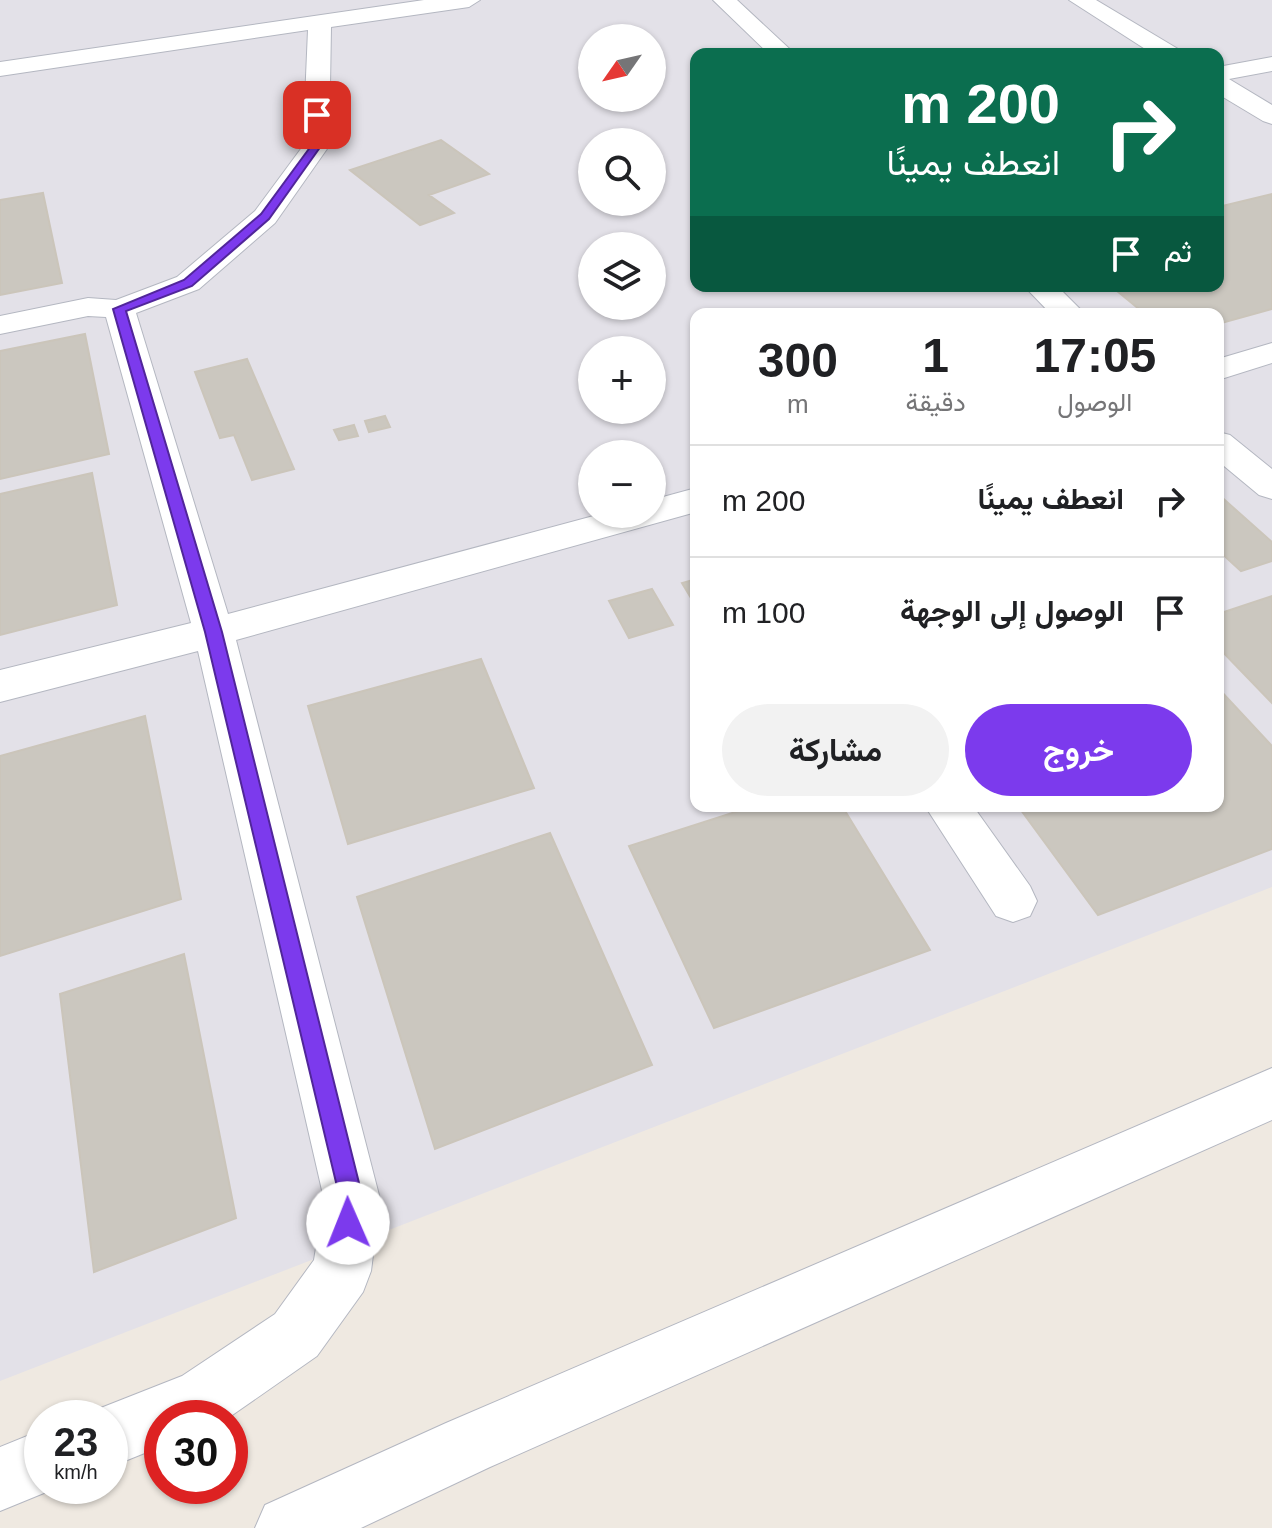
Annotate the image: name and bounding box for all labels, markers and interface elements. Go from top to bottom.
north arrow [578,24,666,112]
map controls [578,24,666,528]
text: 200 m [901,72,1060,135]
icon: right [1088,80,1192,184]
pin [283,81,351,149]
icon: arrive [295,93,339,137]
button: search [578,128,666,216]
text: انعطف يمينًا [887,142,1060,183]
button: layers [578,232,666,320]
icon: arrive [1104,232,1148,276]
text: ثم [1164,235,1192,268]
text: 1 [922,329,949,382]
text: 17:05 [1034,329,1156,382]
text: 300 [758,334,838,387]
button: + [578,336,666,424]
text: دقيقة [906,387,966,417]
text: الوصول [1057,387,1132,417]
text: m [787,389,809,419]
button: − [578,440,666,528]
icon: right [1148,479,1192,523]
text: انعطف يمينًا [977,482,1124,515]
text: 200 m [722,484,805,517]
icon: arrive [1148,591,1192,635]
text: الوصول إلى الوجهة [900,594,1124,627]
text: 100 m [722,596,805,629]
button: مشاركة [722,704,949,796]
button: خروج [965,704,1192,796]
position arrow [306,1181,390,1265]
speed limit sign: 30 [144,1400,248,1504]
text: 23 [54,1420,98,1464]
text: km/h [54,1461,98,1483]

